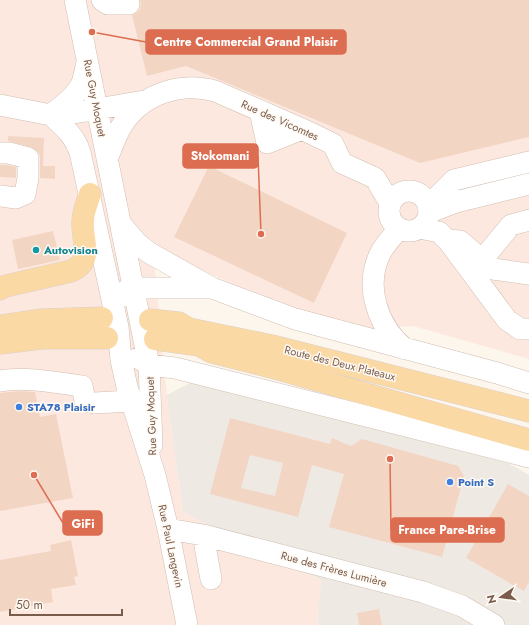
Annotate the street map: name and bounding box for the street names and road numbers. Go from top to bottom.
street label: Rue Guy Moquet [80,58,110,138]
street label: Rue des Vicomtes [239,96,322,144]
street label: Route des Deux Plateaux [283,341,398,385]
street label: Rue Guy Moquet [142,376,160,456]
street label: Rue Paul Langevin [154,503,188,589]
street label: Rue des Frères Lumière [279,547,389,591]

